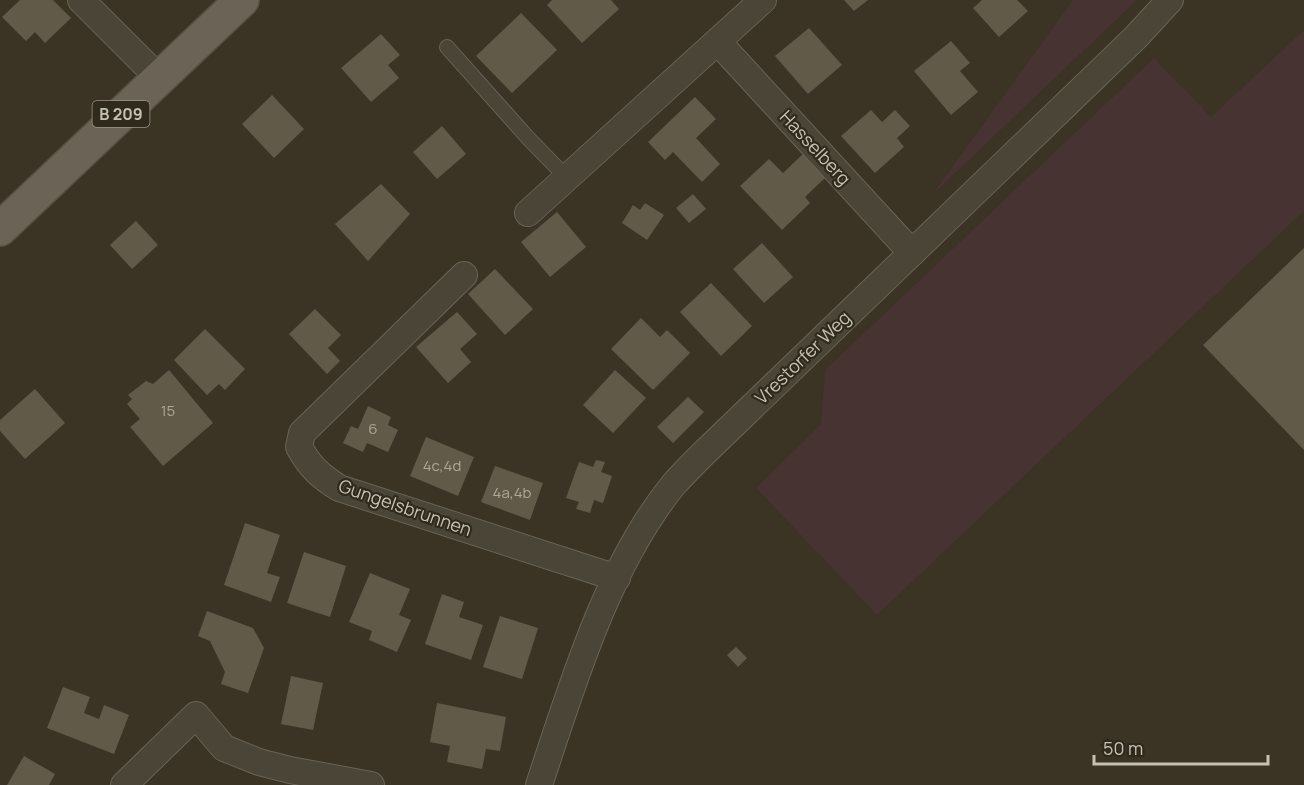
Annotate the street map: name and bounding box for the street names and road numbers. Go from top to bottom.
road number: B 209 [92,101,150,127]
street label: Hasselberg [775,105,857,190]
street label: Vrestorfer Weg [749,305,855,409]
street label: Gungelsbrunnen [336,473,475,541]

